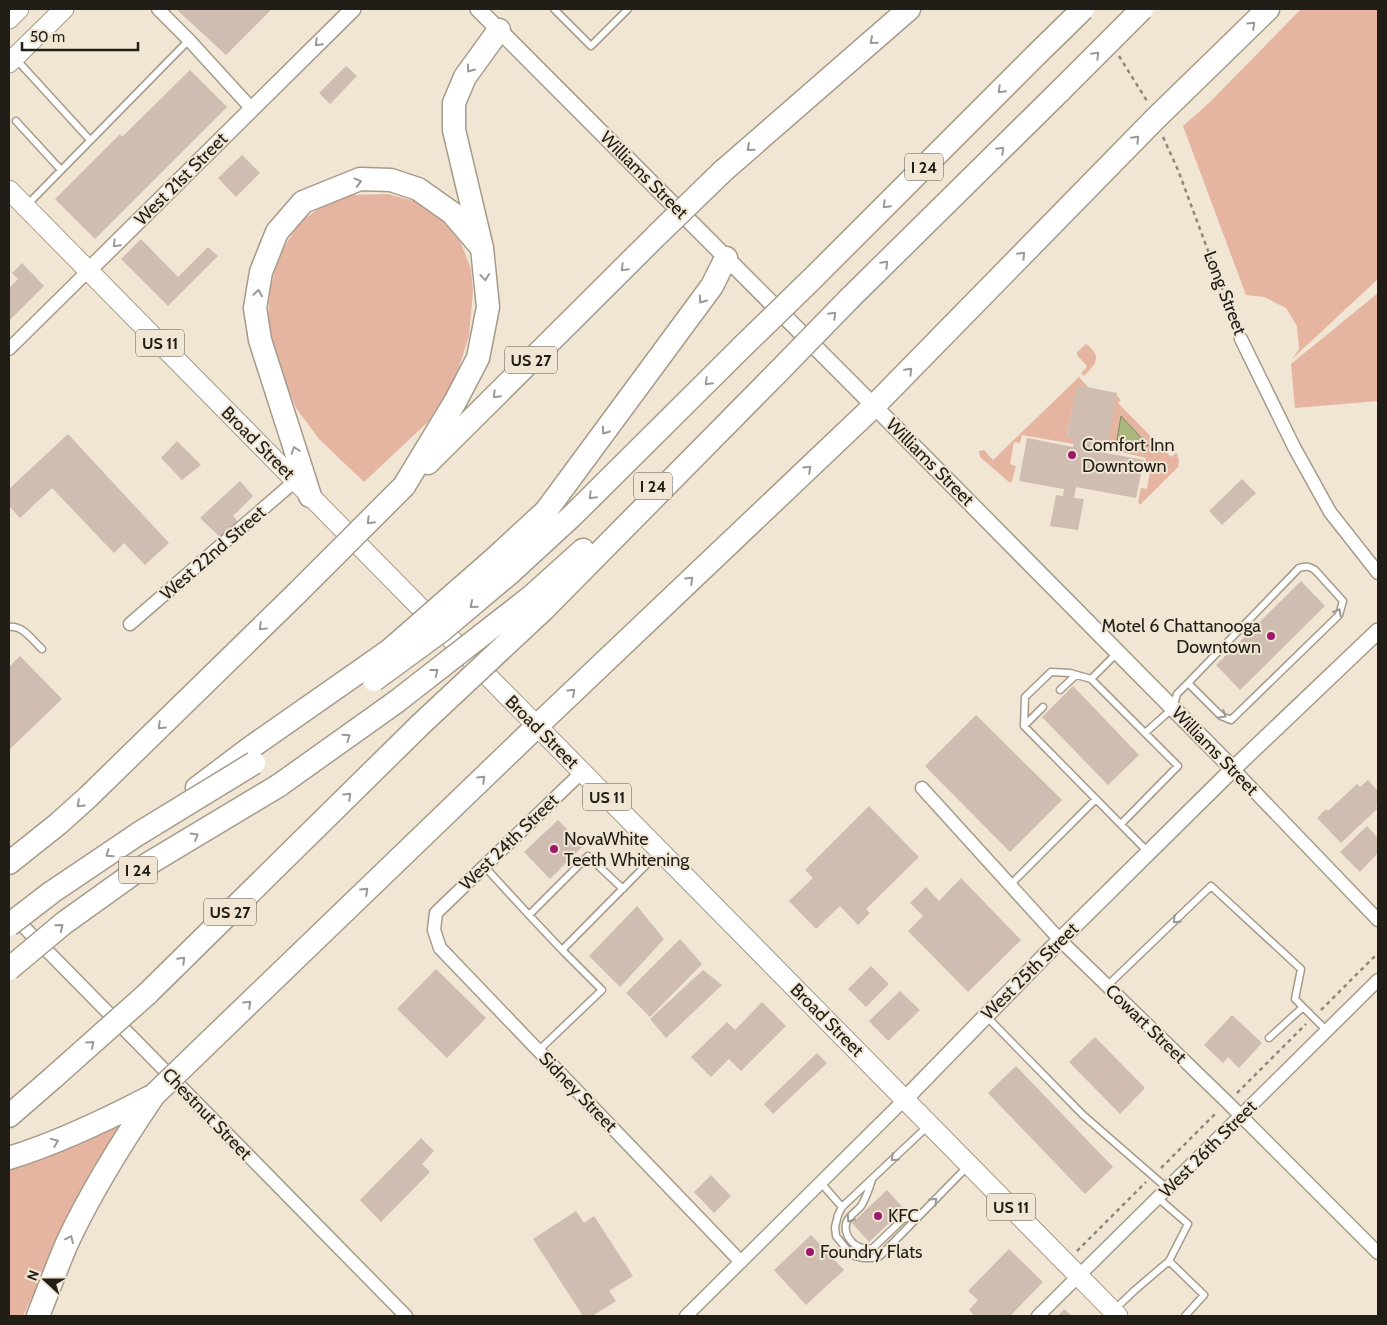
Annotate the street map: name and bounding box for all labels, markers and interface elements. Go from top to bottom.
scale bar [22,20,139,52]
one-way arrow [1246,22,1255,31]
text: 50 m [30,28,65,46]
one-way arrow [869,35,878,44]
one-way arrow [315,37,324,46]
one-way arrow [1090,52,1099,61]
one-way arrow [468,63,476,72]
one-way arrow [998,84,1007,93]
street label: Williams Street [595,126,693,224]
street label: West 21st Street [130,128,232,230]
one-way arrow [1130,136,1139,145]
one-way arrow [747,142,756,150]
one-way arrow [995,146,1004,155]
road number: I 24 [905,154,943,180]
one-way arrow [353,177,361,187]
one-way arrow [883,199,892,208]
one-way arrow [112,238,121,247]
street label: Long Street [1199,248,1251,338]
one-way arrow [1016,252,1025,261]
one-way arrow [879,261,888,270]
one-way arrow [621,262,630,271]
one-way arrow [479,273,490,281]
one-way arrow [252,289,262,298]
one-way arrow [699,294,708,304]
one-way arrow [828,312,837,321]
road number: US 11 [136,329,184,356]
road number: US 27 [505,346,557,374]
one-way arrow [903,368,912,377]
one-way arrow [705,376,714,385]
one-way arrow [493,389,502,398]
street label: Broad Street [217,402,299,484]
street label: Williams Street [881,413,979,511]
one-way arrow [602,425,611,435]
place label: Comfort Inn Downtown [1082,434,1174,477]
one-way arrow [291,446,301,454]
marker: Comfort Inn Downtown [1066,449,1078,461]
one-way arrow [803,466,812,475]
road number: I 24 [634,472,672,500]
one-way arrow [589,490,598,499]
street label: West 22nd Street [156,501,270,605]
one-way arrow [367,515,376,524]
one-way arrow [685,577,694,586]
one-way arrow [469,599,478,608]
one-way arrow [1332,608,1342,617]
place label: Motel 6 Chattanooga Downtown [1102,615,1261,658]
one-way arrow [259,621,268,630]
marker: Motel 6 Chattanooga Downtown [1265,630,1277,642]
one-way arrow [429,670,438,678]
one-way arrow [567,689,576,698]
street label: Broad Street [501,691,583,773]
street label: Williams Street [1167,702,1263,800]
one-way arrow [1218,709,1227,719]
one-way arrow [157,720,166,729]
one-way arrow [341,734,350,743]
one-way arrow [476,776,485,785]
road number: US 11 [583,784,631,810]
street label: West 24th Street [455,789,563,895]
one-way arrow [342,793,351,802]
one-way arrow [77,798,86,807]
place label: NovaWhite Teeth Whitening [564,828,690,871]
one-way arrow [189,833,198,843]
marker: NovaWhite Teeth Whitening [548,843,560,855]
one-way arrow [105,848,114,857]
road number: I 24 [119,856,157,884]
one-way arrow [359,888,368,897]
road number: US 27 [204,899,256,926]
one-way arrow [1173,914,1182,923]
street label: West 25th Street [977,918,1083,1024]
one-way arrow [54,924,63,932]
one-way arrow [176,957,185,966]
street label: Broad Street [786,979,868,1061]
street label: Cowart Street [1101,980,1191,1068]
one-way arrow [242,1001,251,1010]
one-way arrow [86,1041,95,1050]
street label: Sidney Street [534,1047,622,1137]
street label: Chestnut Street [158,1063,256,1165]
street label: West 26th Street [1155,1096,1261,1202]
one-way arrow [50,1138,59,1148]
one-way arrow [891,1152,900,1161]
road number: US 11 [987,1194,1035,1220]
one-way arrow [928,1197,937,1206]
place label: KFC [888,1205,919,1227]
marker: KFC [872,1210,884,1222]
one-way arrow [847,1213,856,1223]
one-way arrow [63,1235,74,1244]
place label: Foundry Flats [820,1241,922,1263]
marker: Foundry Flats [804,1246,816,1258]
north arrow [20,1255,70,1305]
text: N [23,1267,43,1283]

